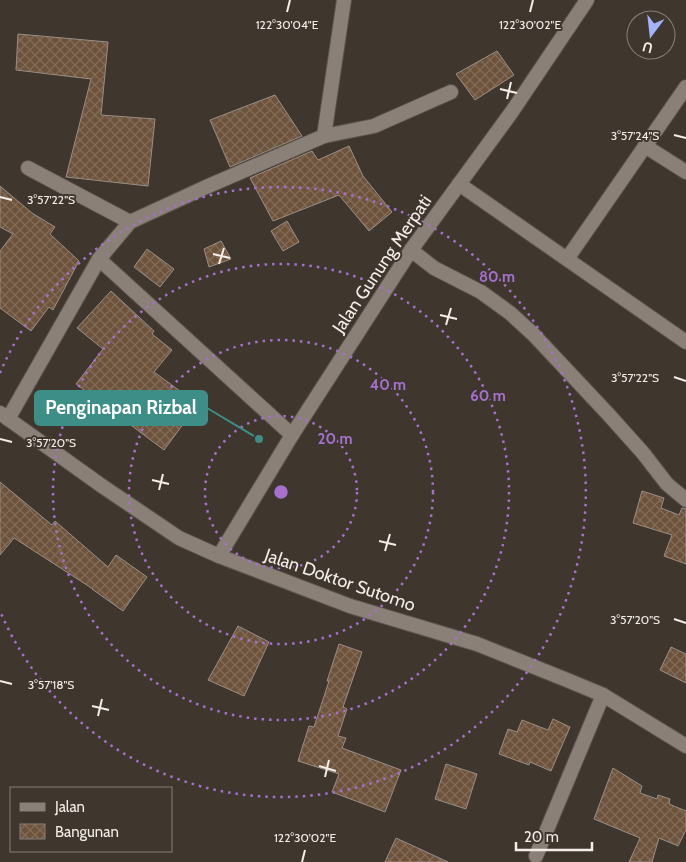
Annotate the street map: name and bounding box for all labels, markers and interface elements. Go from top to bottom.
north arrow [626,10,676,60]
text: 122°30'04"E [256,17,319,32]
text: 122°30'02"E [499,17,561,32]
text: U [640,38,655,58]
text: 3°57'24"S [611,128,659,143]
street label: Jalan Gunung Merpati [327,191,436,338]
text: 3°57'22"S [27,192,75,207]
text: 80 m [479,268,515,286]
text: 3°57'22"S [611,370,659,385]
text: 40 m [370,376,406,394]
text: 60 m [470,387,506,405]
callout: Penginapan Rizbal [35,391,207,425]
text: Penginapan Rizbal [45,396,197,419]
text: 20 m [318,430,352,448]
text: 3°57'20"S [26,435,76,450]
centre of rings [272,483,290,501]
street label: Jalan Doktor Sutomo [261,544,418,616]
text: 3°57'20"S [610,612,660,627]
text: 3°57'18"S [28,677,74,692]
legend [10,787,172,852]
text: Jalan [54,798,85,816]
scale bar [516,820,592,852]
text: Bangunan [55,823,119,841]
text: 20 m [524,828,559,846]
text: 122°30'02"E [274,830,336,845]

